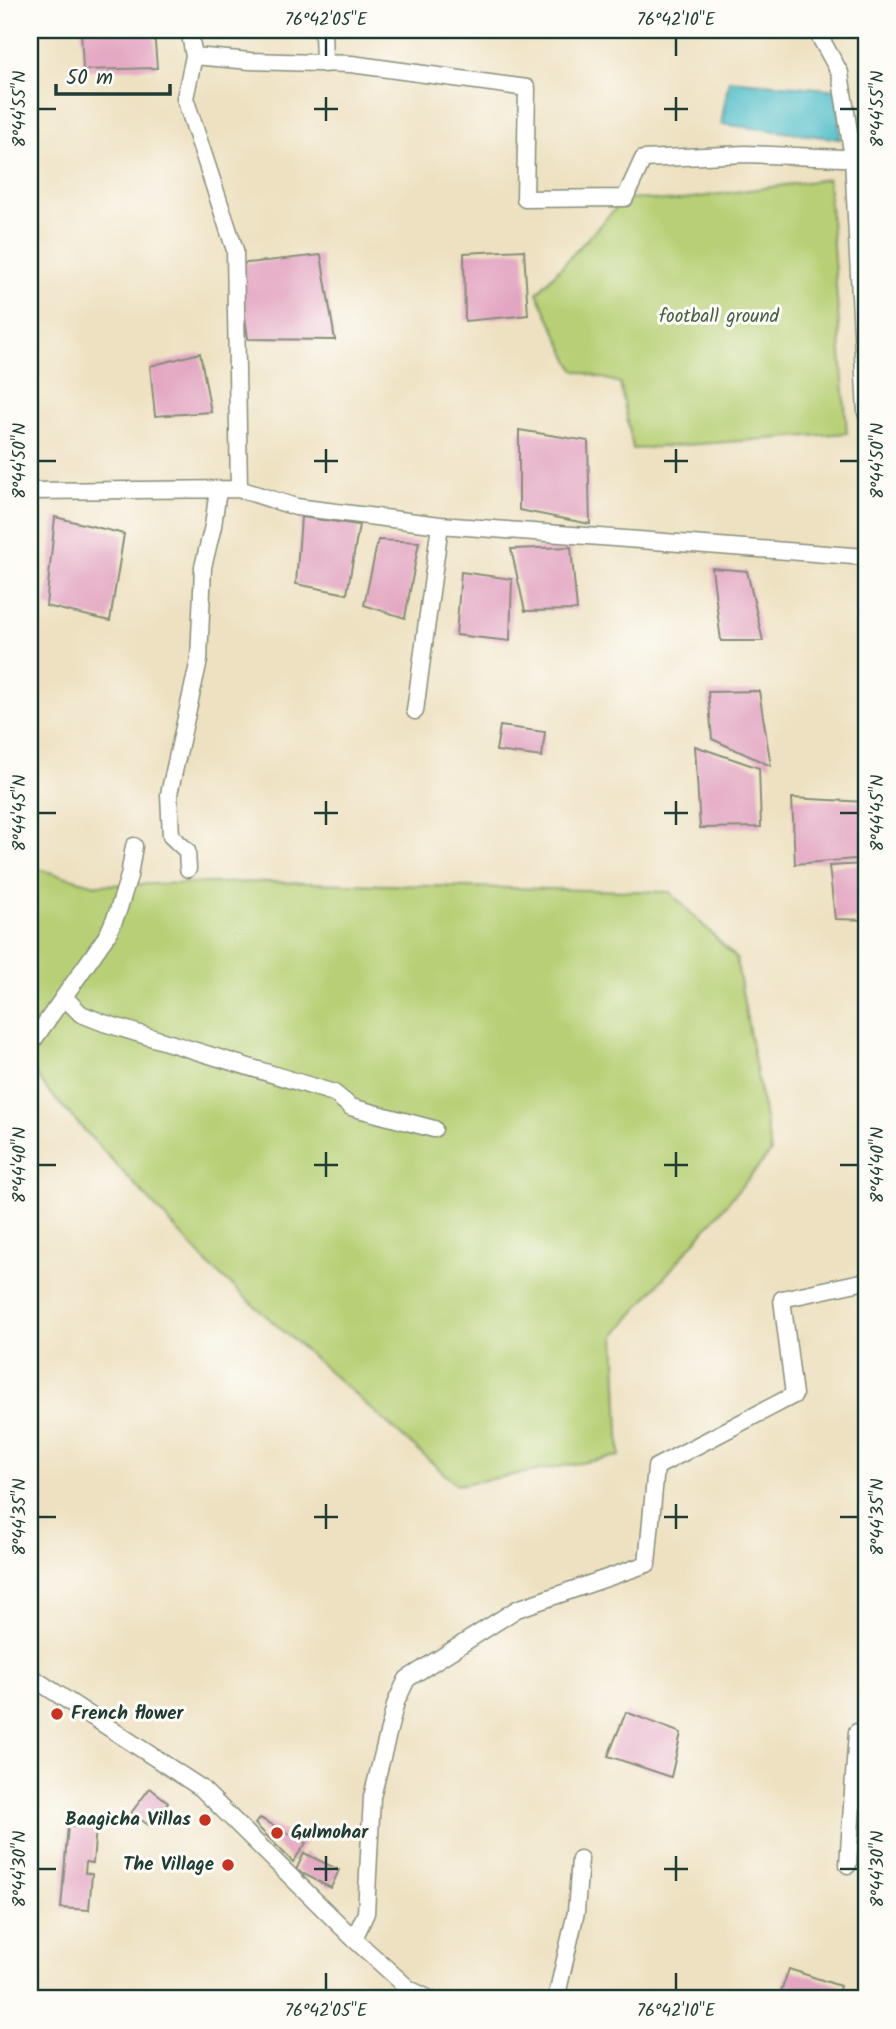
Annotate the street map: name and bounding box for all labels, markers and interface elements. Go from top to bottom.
text: 76°42'05"E [285,6,368,35]
text: 76°42'10"E [637,6,716,35]
scale bar [56,52,170,96]
text: 50 m [66,62,113,95]
text: 8°44'55"N [6,71,35,147]
text: 8°44'55"N [864,71,893,147]
park label: football ground [659,302,780,332]
text: 8°44'50"N [6,423,35,499]
text: 8°44'50"N [864,423,893,499]
text: 8°44'45"N [6,774,35,852]
text: 8°44'45"N [864,774,893,852]
text: 8°44'40"N [6,1127,35,1203]
text: 8°44'40"N [864,1127,893,1203]
text: 8°44'35"N [6,1478,35,1556]
text: 8°44'35"N [864,1478,893,1556]
place label: French flower [71,1699,184,1729]
marker: French flower [49,1706,65,1722]
place label: Baagicha Villas [65,1805,191,1835]
marker: Baagicha Villas [197,1812,213,1828]
place label: Gulmohar [291,1818,369,1848]
marker: Gulmohar [269,1825,285,1841]
text: 8°44'30"N [6,1831,35,1907]
text: 8°44'30"N [864,1831,893,1907]
place label: The Village [123,1850,214,1880]
marker: The Village [220,1857,236,1873]
text: 76°42'05"E [285,1997,368,2026]
text: 76°42'10"E [637,1997,716,2026]

